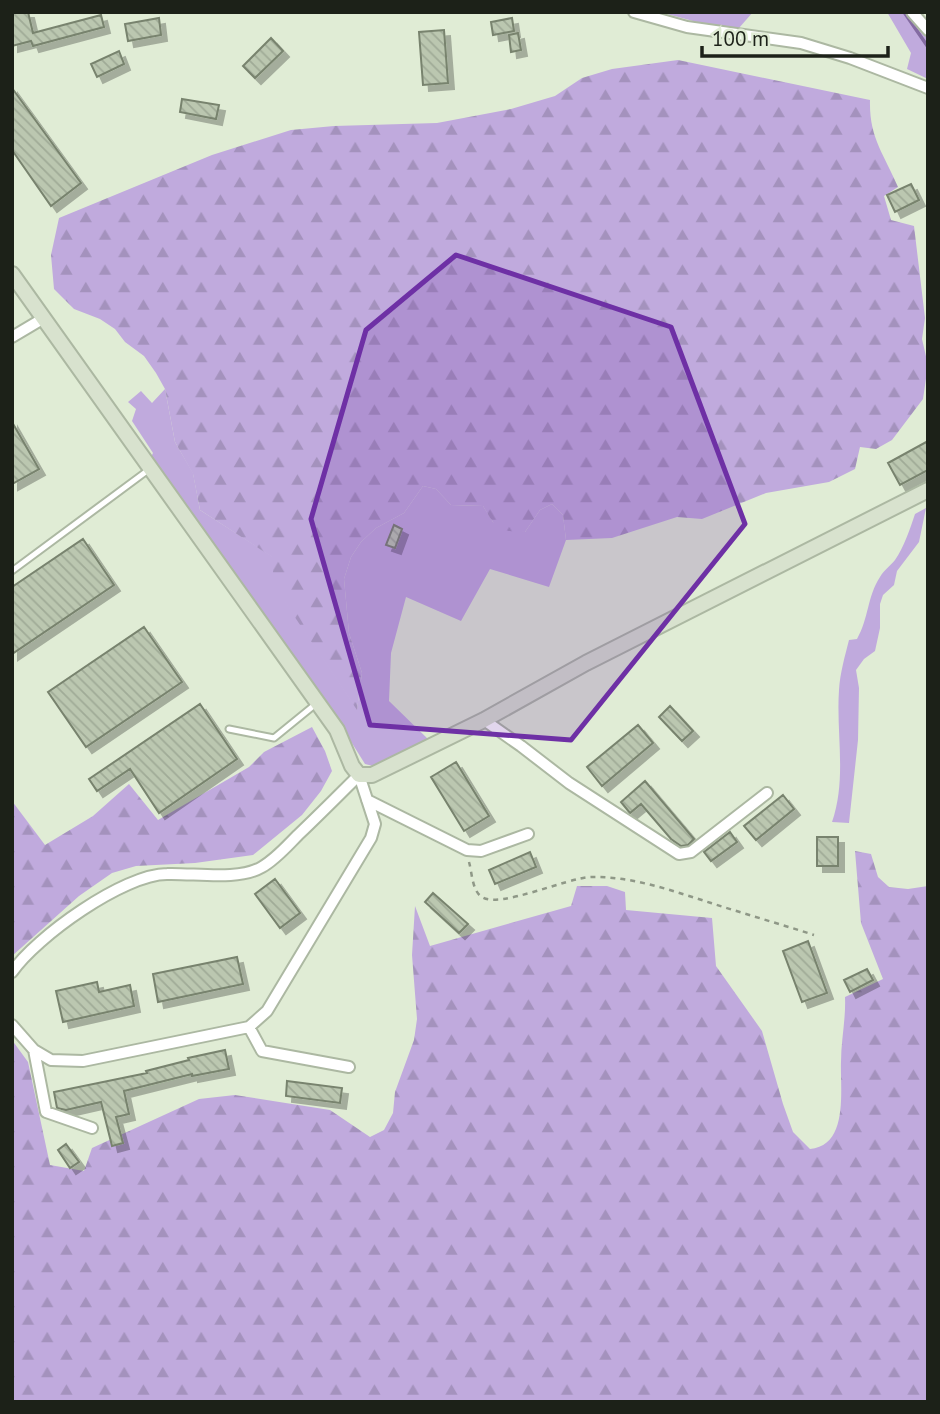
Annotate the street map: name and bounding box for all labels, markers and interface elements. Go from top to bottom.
scale bar [702,14,888,58]
text: 100 m [712,25,769,52]

